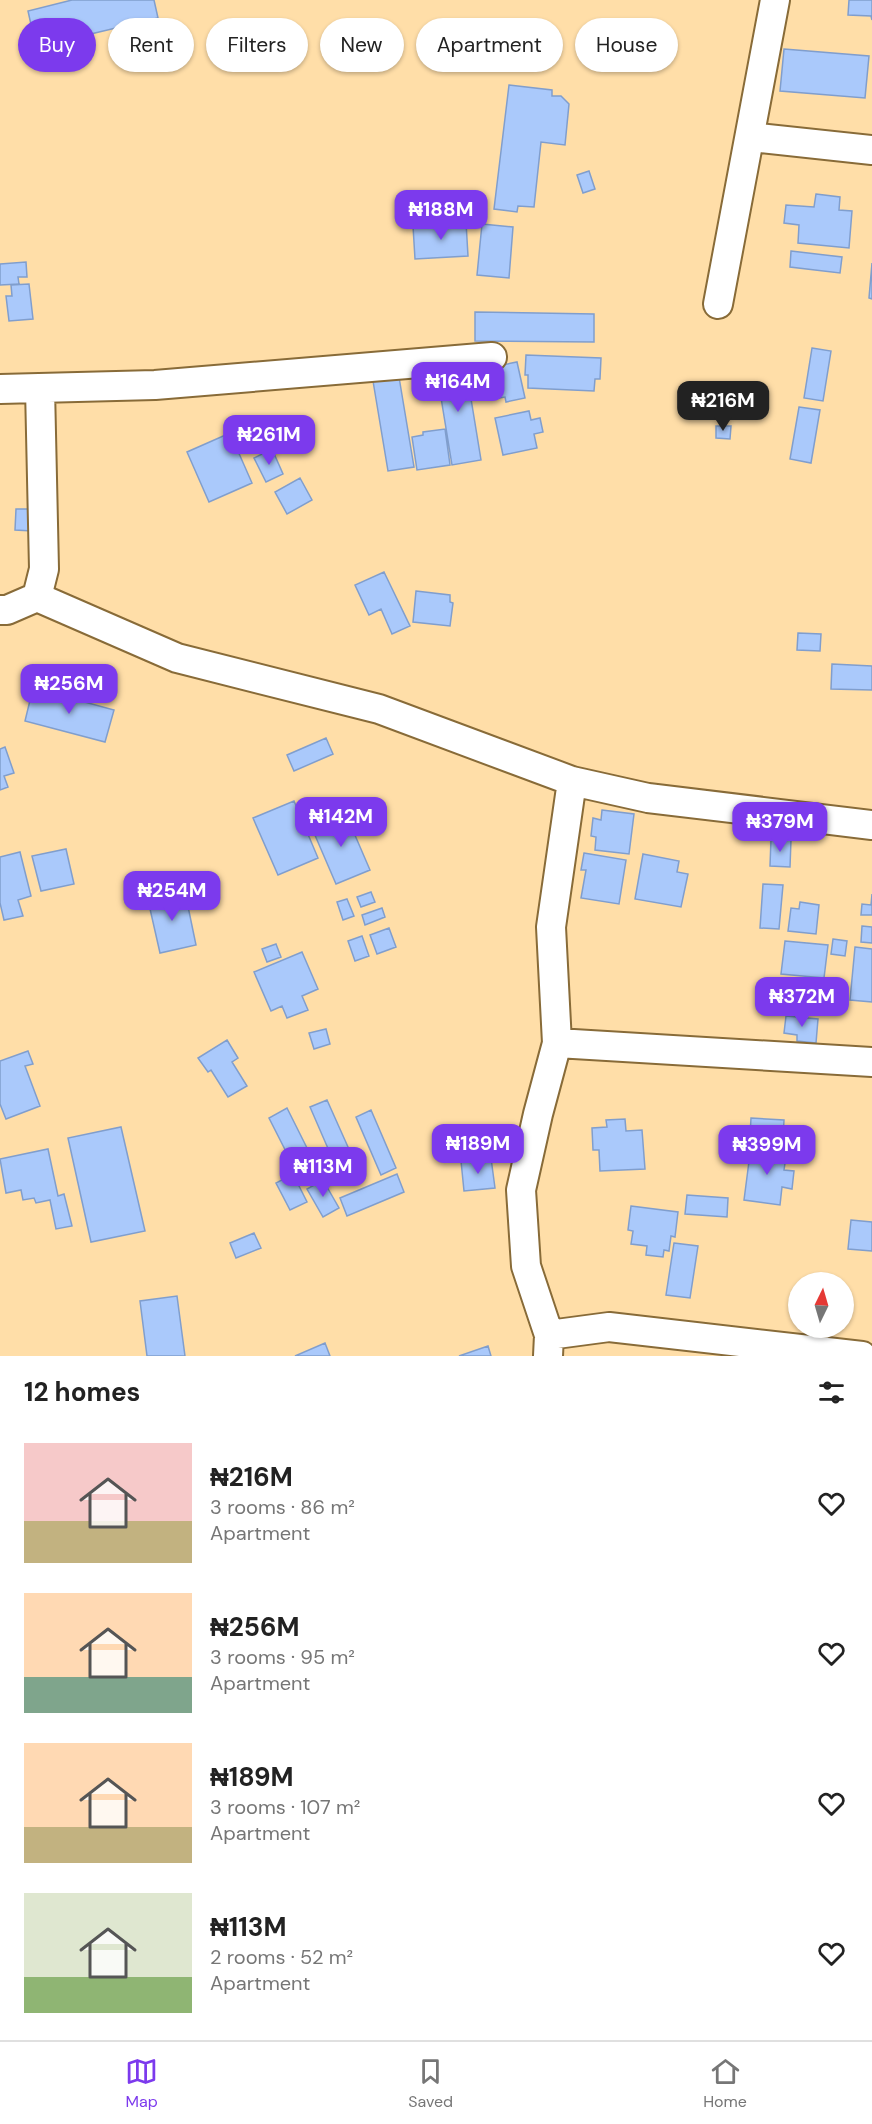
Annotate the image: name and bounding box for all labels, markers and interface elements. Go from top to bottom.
chip: Buy [18,18,96,72]
chip: Rent [108,18,194,72]
chip: Filters [206,18,308,72]
chip: New [320,18,404,72]
chip: Apartment [416,18,563,72]
chip: House [575,18,678,72]
pin: ₦188M [399,190,483,241]
text: ₦188M [409,196,473,222]
pin: ₦164M [416,362,500,413]
text: ₦164M [425,368,491,394]
pin: ₦216M [681,381,765,432]
text: ₦216M [691,387,755,413]
pin: ₦261M [227,415,311,466]
text: ₦261M [237,421,301,447]
pin: ₦256M [27,664,111,715]
text: ₦256M [35,670,103,696]
pin: ₦142M [299,797,383,848]
pin: ₦379M [738,802,822,853]
text: ₦142M [309,803,373,829]
text: ₦379M [746,808,814,834]
pin: ₦254M [130,871,214,922]
text: ₦254M [137,877,207,903]
pin: ₦372M [760,977,844,1028]
text: ₦372M [769,983,835,1009]
pin: ₦189M [436,1124,520,1175]
pin: ₦399M [725,1125,809,1176]
text: ₦189M [446,1130,510,1156]
text: ₦399M [732,1131,802,1157]
pin: ₦113M [281,1147,365,1198]
text: ₦113M [294,1153,352,1179]
north arrow [788,1272,854,1338]
map controls [788,1272,854,1338]
text: 12 homes [24,1375,140,1409]
icon: filters [815,1376,848,1409]
text: ₦216M [210,1460,293,1494]
icon: home [72,1467,144,1539]
icon: heart [815,1487,848,1520]
text: 3 rooms · 86 m² [210,1494,355,1520]
text: Apartment [210,1520,310,1546]
text: ₦256M [210,1610,299,1644]
icon: home [72,1617,144,1689]
icon: heart [815,1637,848,1670]
text: 3 rooms · 95 m² [210,1644,355,1670]
text: Apartment [210,1670,310,1696]
text: ₦189M [210,1760,294,1794]
icon: home [72,1767,144,1839]
icon: heart [815,1787,848,1820]
text: 3 rooms · 107 m² [210,1794,360,1820]
text: Apartment [210,1820,310,1846]
text: ₦113M [210,1910,286,1944]
icon: home [72,1917,144,1989]
icon: heart [815,1937,848,1970]
text: 2 rooms · 52 m² [210,1944,353,1970]
text: Apartment [210,1970,310,1996]
tab: Map [125,2055,158,2112]
tab: Saved [408,2055,453,2112]
tab: Home [703,2055,747,2112]

